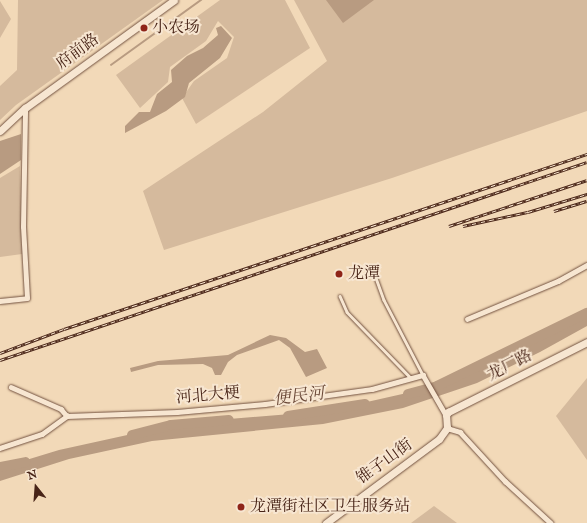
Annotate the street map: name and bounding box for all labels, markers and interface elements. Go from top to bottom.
place label: 小农场 [152,18,200,38]
marker: 小农场 [139,23,149,33]
street label: 府前路 [53,30,103,74]
place label: 龙潭 [348,264,380,284]
marker: 龙潭 [333,268,345,280]
street label: 龙厂路 [484,347,536,385]
street label: 河北大梗 [175,384,241,408]
water label: 便民河 [272,384,326,410]
street label: 锥子山街 [353,435,417,489]
north arrow [16,467,56,507]
text: N [26,467,39,484]
place label: 龙潭街社区卫生服务站 [250,497,410,517]
marker: 龙潭街社区卫生服务站 [235,501,247,513]

